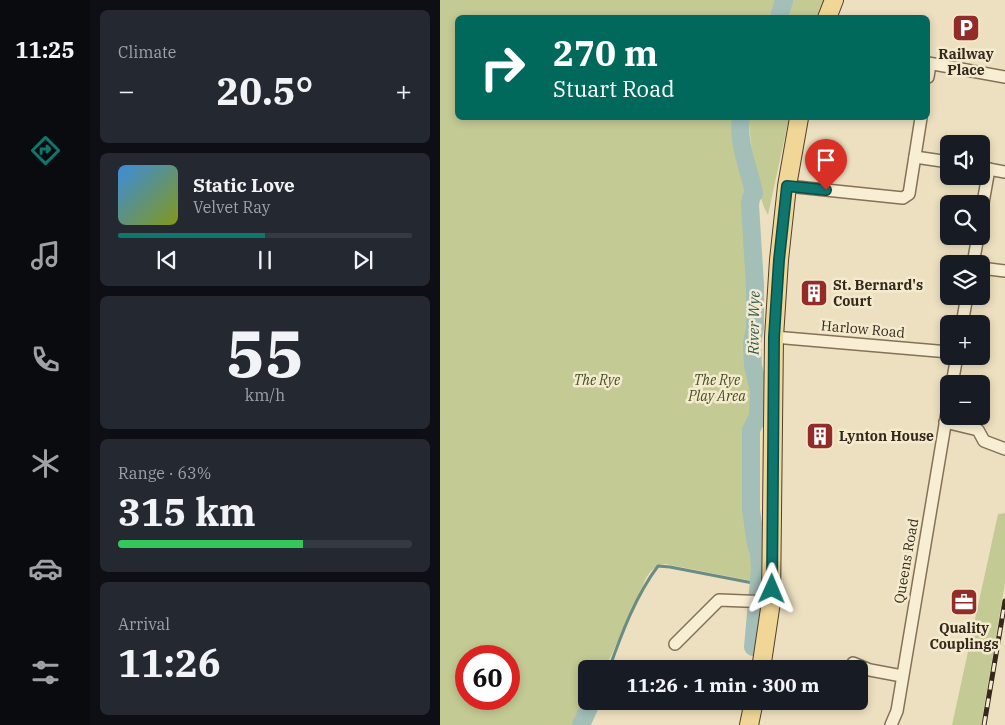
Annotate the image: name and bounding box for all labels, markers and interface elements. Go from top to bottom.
parking icon: Railway Place [951,13,981,43]
text: 270 m [553,30,658,76]
text: 11:25 [15,35,75,64]
icon: right [470,35,535,100]
text: Climate [118,42,176,62]
place label: Railway Place [938,45,994,79]
text: 20.5° [217,66,313,115]
text: − [118,72,135,109]
text: + [395,72,412,109]
text: Stuart Road [553,74,675,103]
icon: directions [28,133,63,168]
map controls [940,135,990,425]
button: sound [940,135,990,185]
pin [805,139,847,190]
icon: arrive [812,146,840,174]
text: Static Love [193,173,295,197]
button: search [940,195,990,245]
text: Velvet Ray [193,197,270,217]
icon: music [28,238,63,273]
icon: previous [153,246,181,274]
icon: pause [251,246,279,274]
icon: next [349,246,377,274]
button: layers [940,255,990,305]
place label: St. Bernard's Court [833,276,923,310]
building icon: St. Bernard's Court [799,278,829,308]
water label: River Wye [743,291,764,356]
text: 55 [226,310,304,395]
button: + [940,315,990,365]
street label: Harlow Road [820,316,906,342]
icon: phone [28,342,63,377]
park label: The Rye [574,371,621,389]
park label: The Rye Play Area [687,371,746,405]
button: − [940,375,990,425]
text: km/h [245,385,285,405]
building icon: Lynton House [805,421,835,451]
place label: Lynton House [839,427,934,445]
icon: climate [28,446,63,481]
text: Range · 63% [118,463,211,483]
text: 315 km [118,487,256,536]
street label: Queens Road [890,517,922,605]
icon: car [28,551,63,586]
position arrow [745,562,797,614]
office icon: Quality Couplings [949,587,979,617]
text: Arrival [118,614,170,634]
place label: Quality Couplings [930,619,999,653]
text: 11:26 [118,638,221,687]
speed limit sign: 60 [455,645,520,710]
icon: filters [28,655,63,690]
text: 11:26 · 1 min · 300 m [627,673,819,697]

